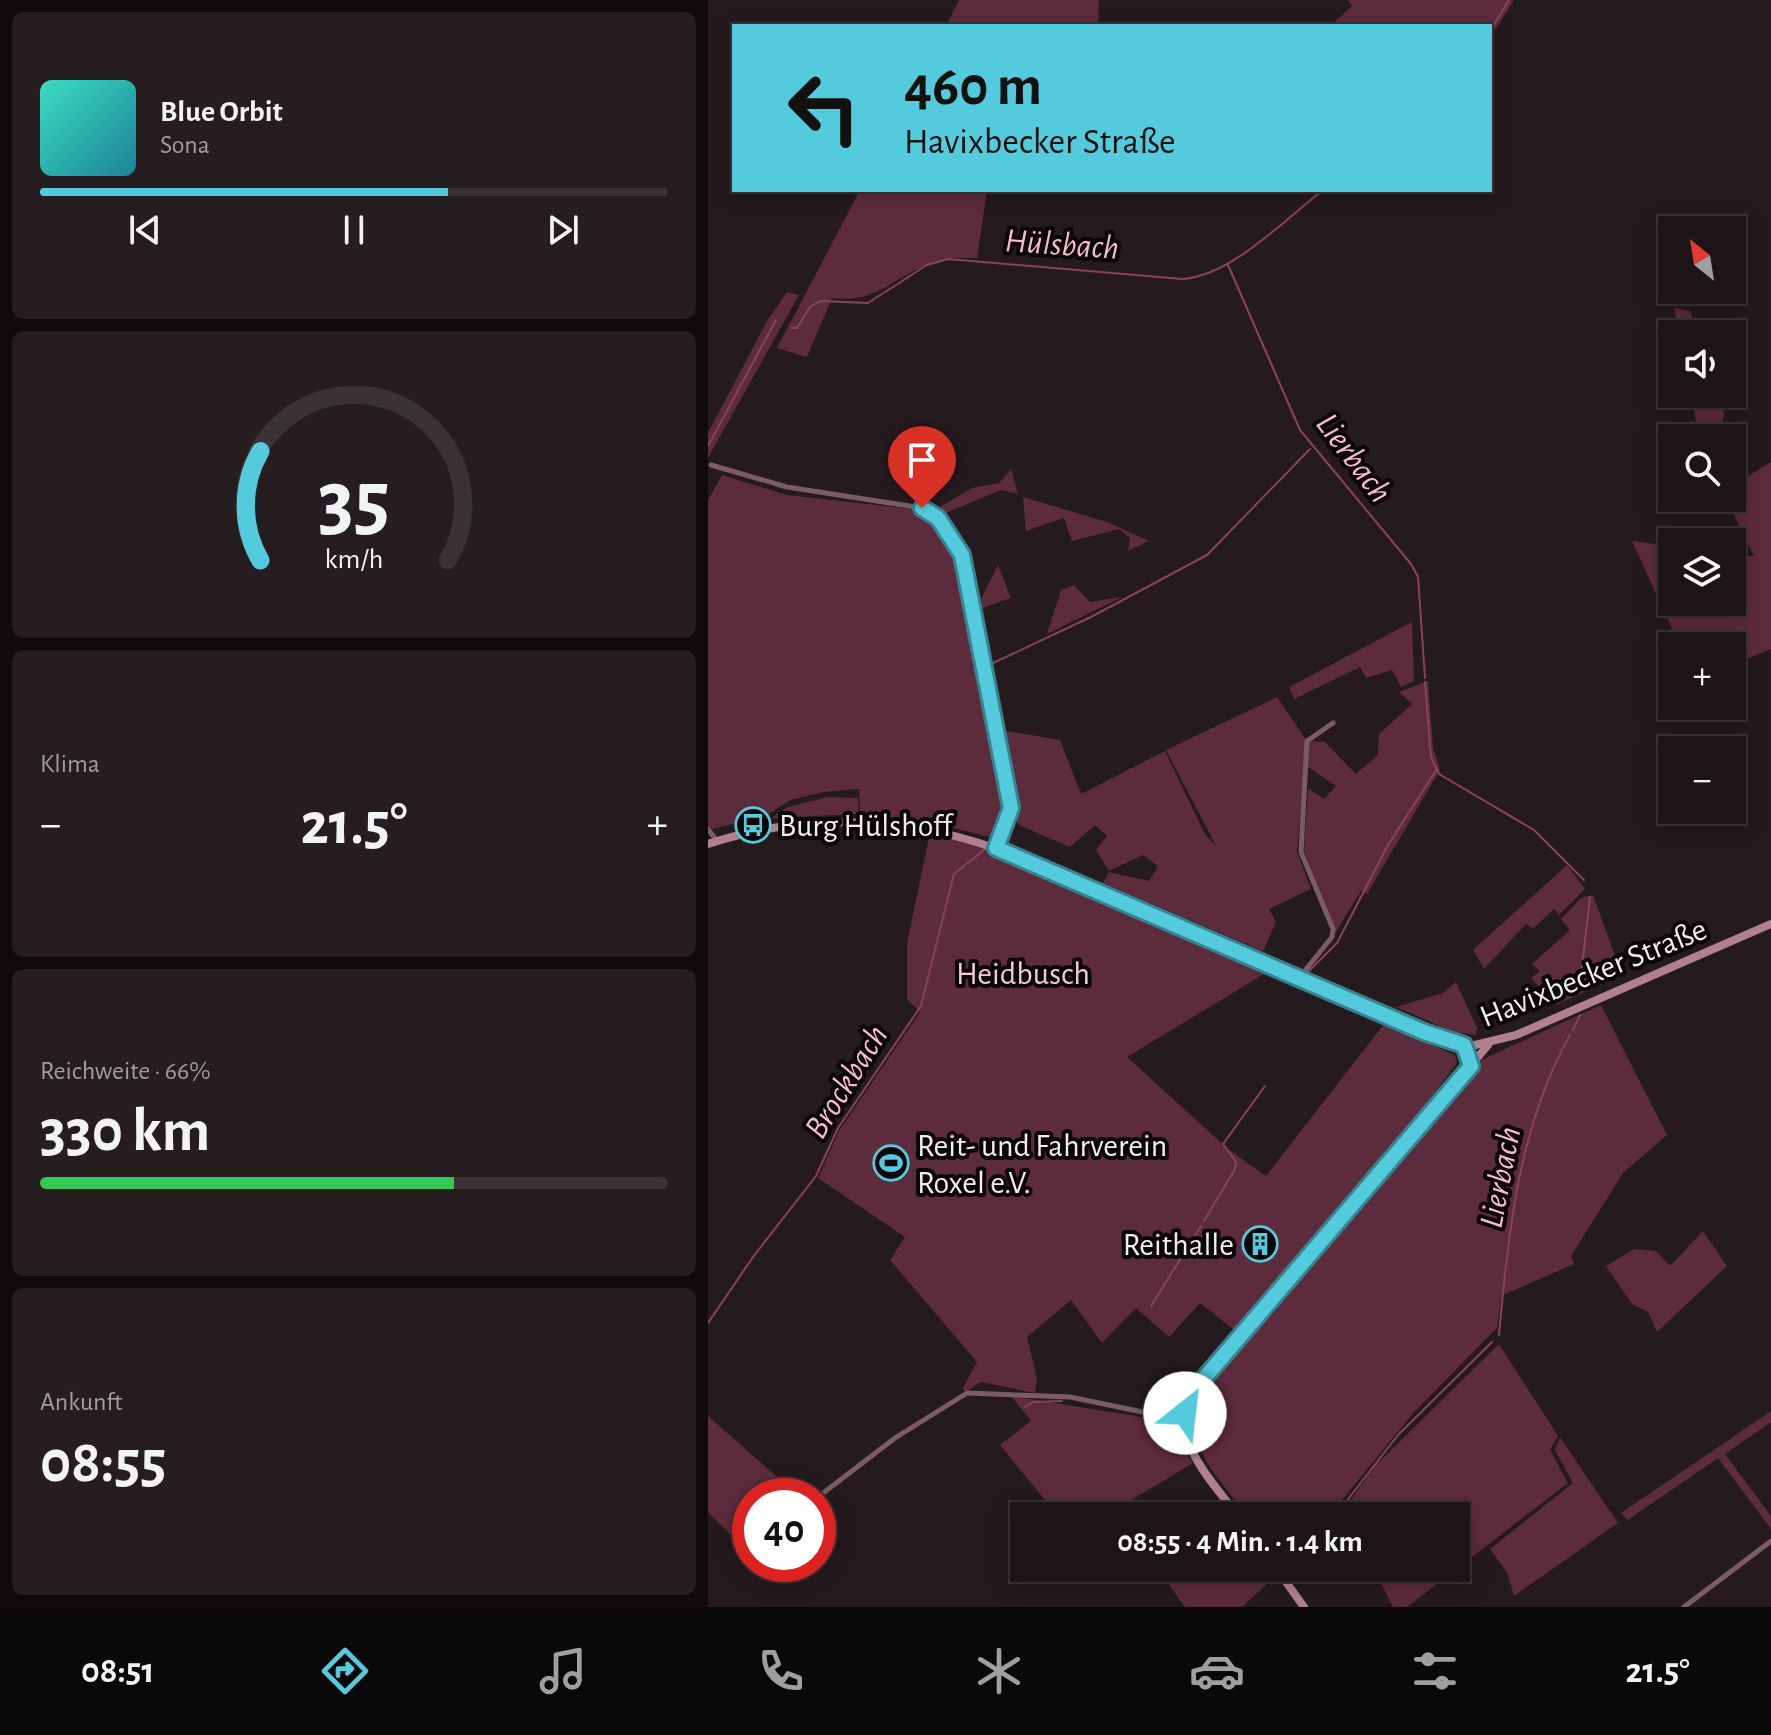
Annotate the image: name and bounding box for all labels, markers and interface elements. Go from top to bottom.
icon: left [772,56,876,160]
text: 460 m [904,59,1042,115]
text: Blue Orbit [160,97,283,127]
text: Havixbecker Straße [904,124,1176,160]
text: Sona [160,132,210,158]
icon: previous [123,208,167,252]
icon: pause [332,208,376,252]
icon: next [541,208,585,252]
north arrow [1658,216,1746,304]
map controls [1658,216,1746,824]
water label: Hülsbach [1004,224,1120,266]
button: sound [1658,320,1746,408]
water label: Lierbach [1309,407,1398,509]
button: search [1658,424,1746,512]
pin [888,426,956,508]
icon: arrive [900,438,944,482]
text: 35 [318,459,390,543]
button: layers [1658,528,1746,616]
text: km/h [325,545,383,574]
button: + [1658,632,1746,720]
button: − [1658,736,1746,824]
text: Klima [40,751,100,777]
text: 21.5° [300,795,408,855]
text: − [40,803,61,847]
text: + [647,803,668,847]
bus stop icon: Burg Hülshoff [734,806,772,844]
place label: Burg Hülshoff [779,810,954,842]
street label: Havixbecker Straße [1475,913,1711,1033]
park label: Heidbusch [956,958,1090,990]
water label: Brockbach [799,1019,895,1145]
text: Reichweite · 66% [40,1058,211,1084]
text: 330 km [40,1102,210,1162]
water label: Lierbach [1475,1124,1527,1231]
place label: Reit- und Fahrverein Roxel e.V. [917,1130,1167,1199]
sports icon: Reit- und Fahrverein Roxel e.V. [872,1144,910,1182]
building icon: Reithalle [1241,1225,1279,1263]
place label: Reithalle [1123,1229,1234,1261]
position arrow [1143,1371,1227,1455]
text: Ankunft [40,1389,123,1415]
text: 08:55 [40,1433,166,1493]
speed limit sign: 40 [732,1478,836,1582]
text: 08:55 · 4 Min. · 1.4 km [1117,1527,1363,1557]
icon: directions [317,1643,373,1699]
icon: music [535,1643,591,1699]
icon: phone [753,1643,809,1699]
icon: climate [971,1643,1027,1699]
icon: car [1189,1643,1245,1699]
icon: filters [1407,1643,1463,1699]
text: 08:51 [81,1653,154,1689]
text: 21.5° [1626,1653,1690,1689]

